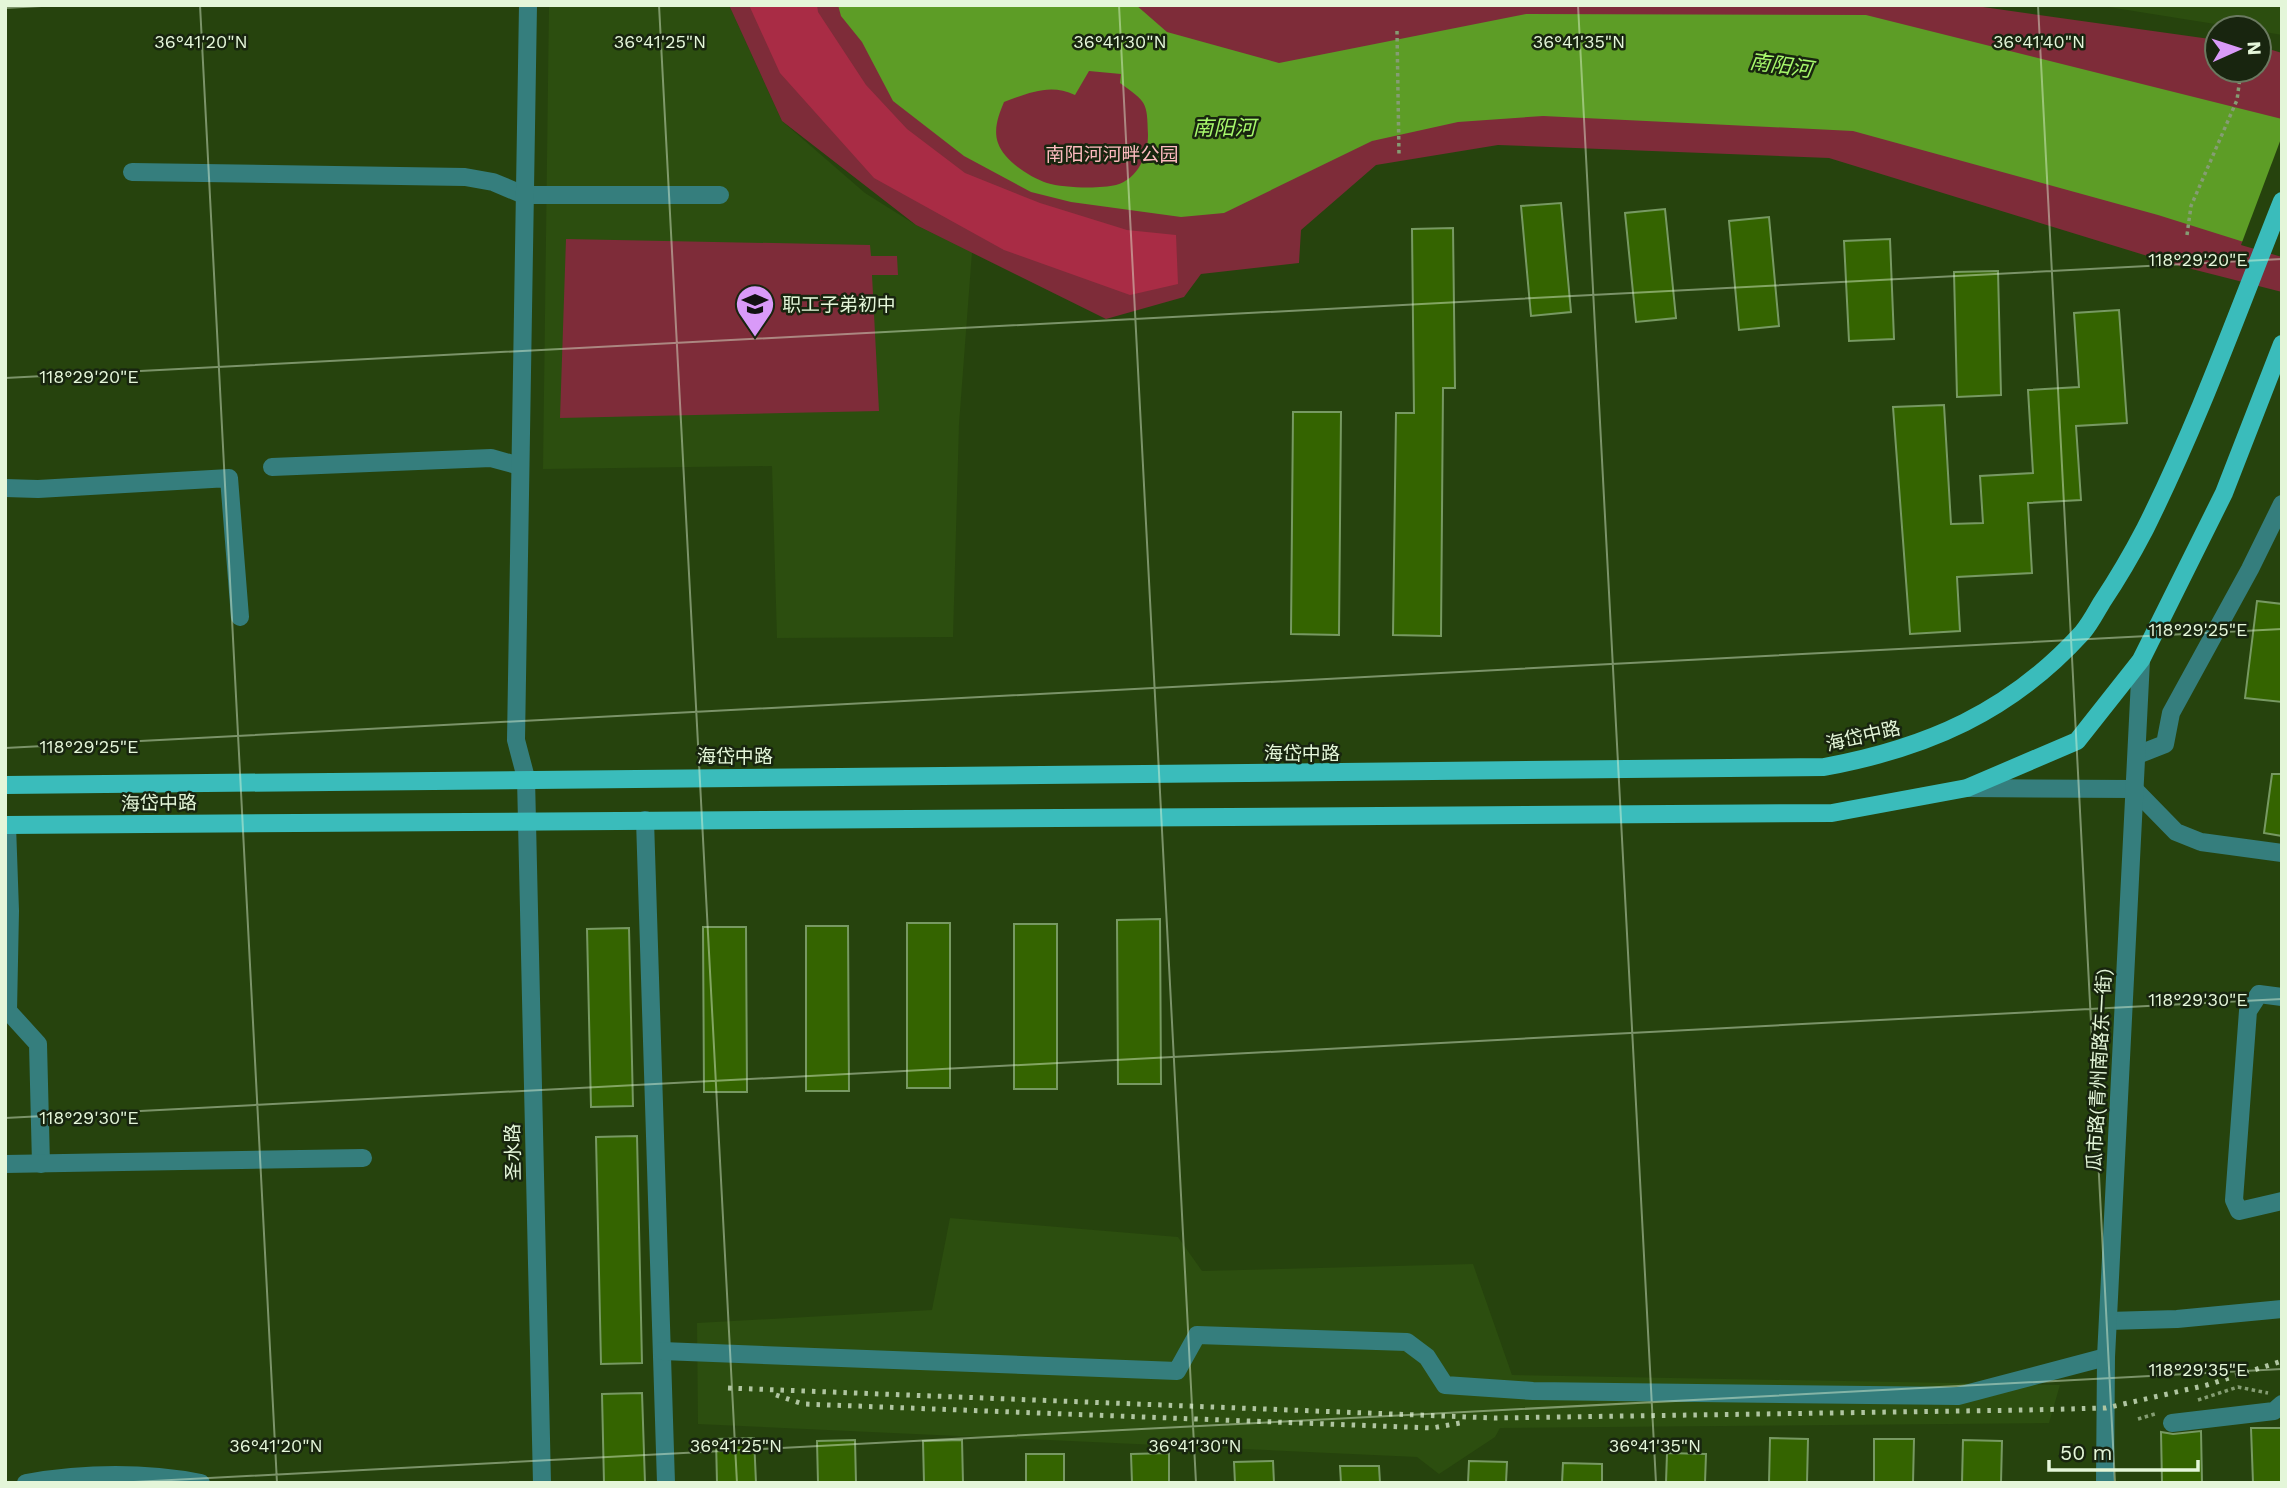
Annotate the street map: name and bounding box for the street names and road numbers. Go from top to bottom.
street label: 海岱中路 [1823,716,1903,756]
street label: 海岱中路 [1264,742,1340,765]
street label: 海岱中路 [697,745,773,768]
street label: 海岱中路 [121,791,197,815]
street label: 瓜市路(青州南路东一街) [2082,968,2116,1172]
street label: 圣水路 [501,1123,525,1181]

